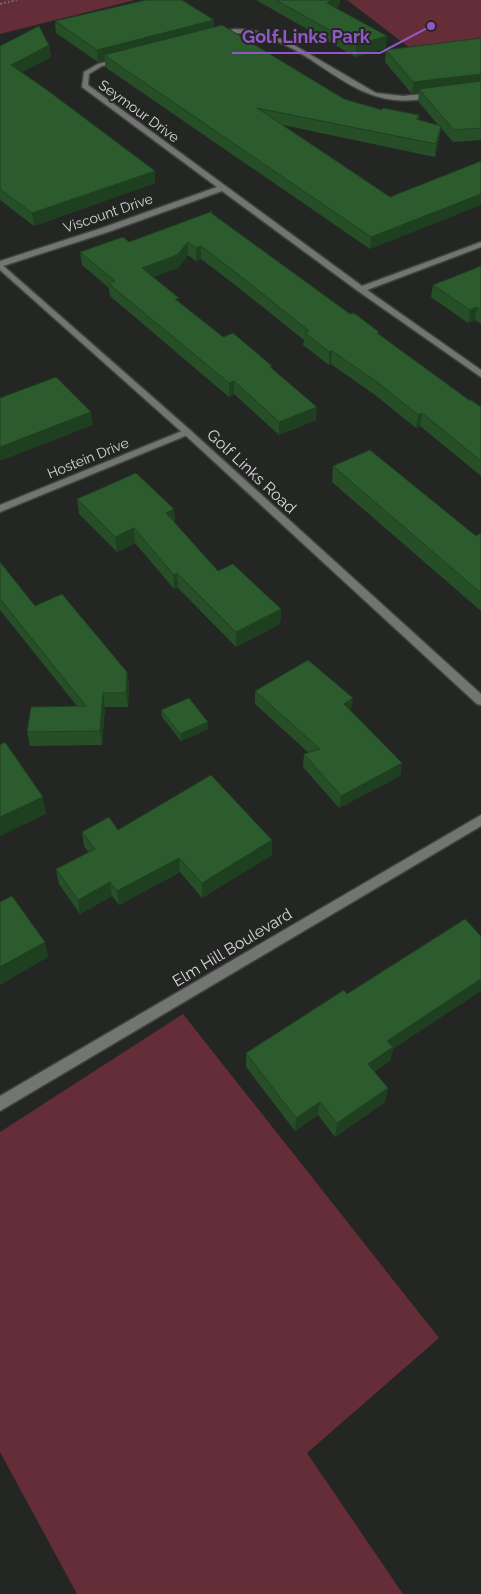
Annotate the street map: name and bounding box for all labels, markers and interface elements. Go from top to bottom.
callout: Golf Links Park [232,20,380,53]
text: Golf Links Park [242,26,371,47]
street label: Seymour Drive [96,77,182,145]
street label: Viscount Drive [61,190,155,236]
street label: Golf Links Road [203,425,300,518]
street label: Hostein Drive [45,434,131,482]
street label: Elm Hill Boulevard [169,904,296,991]

